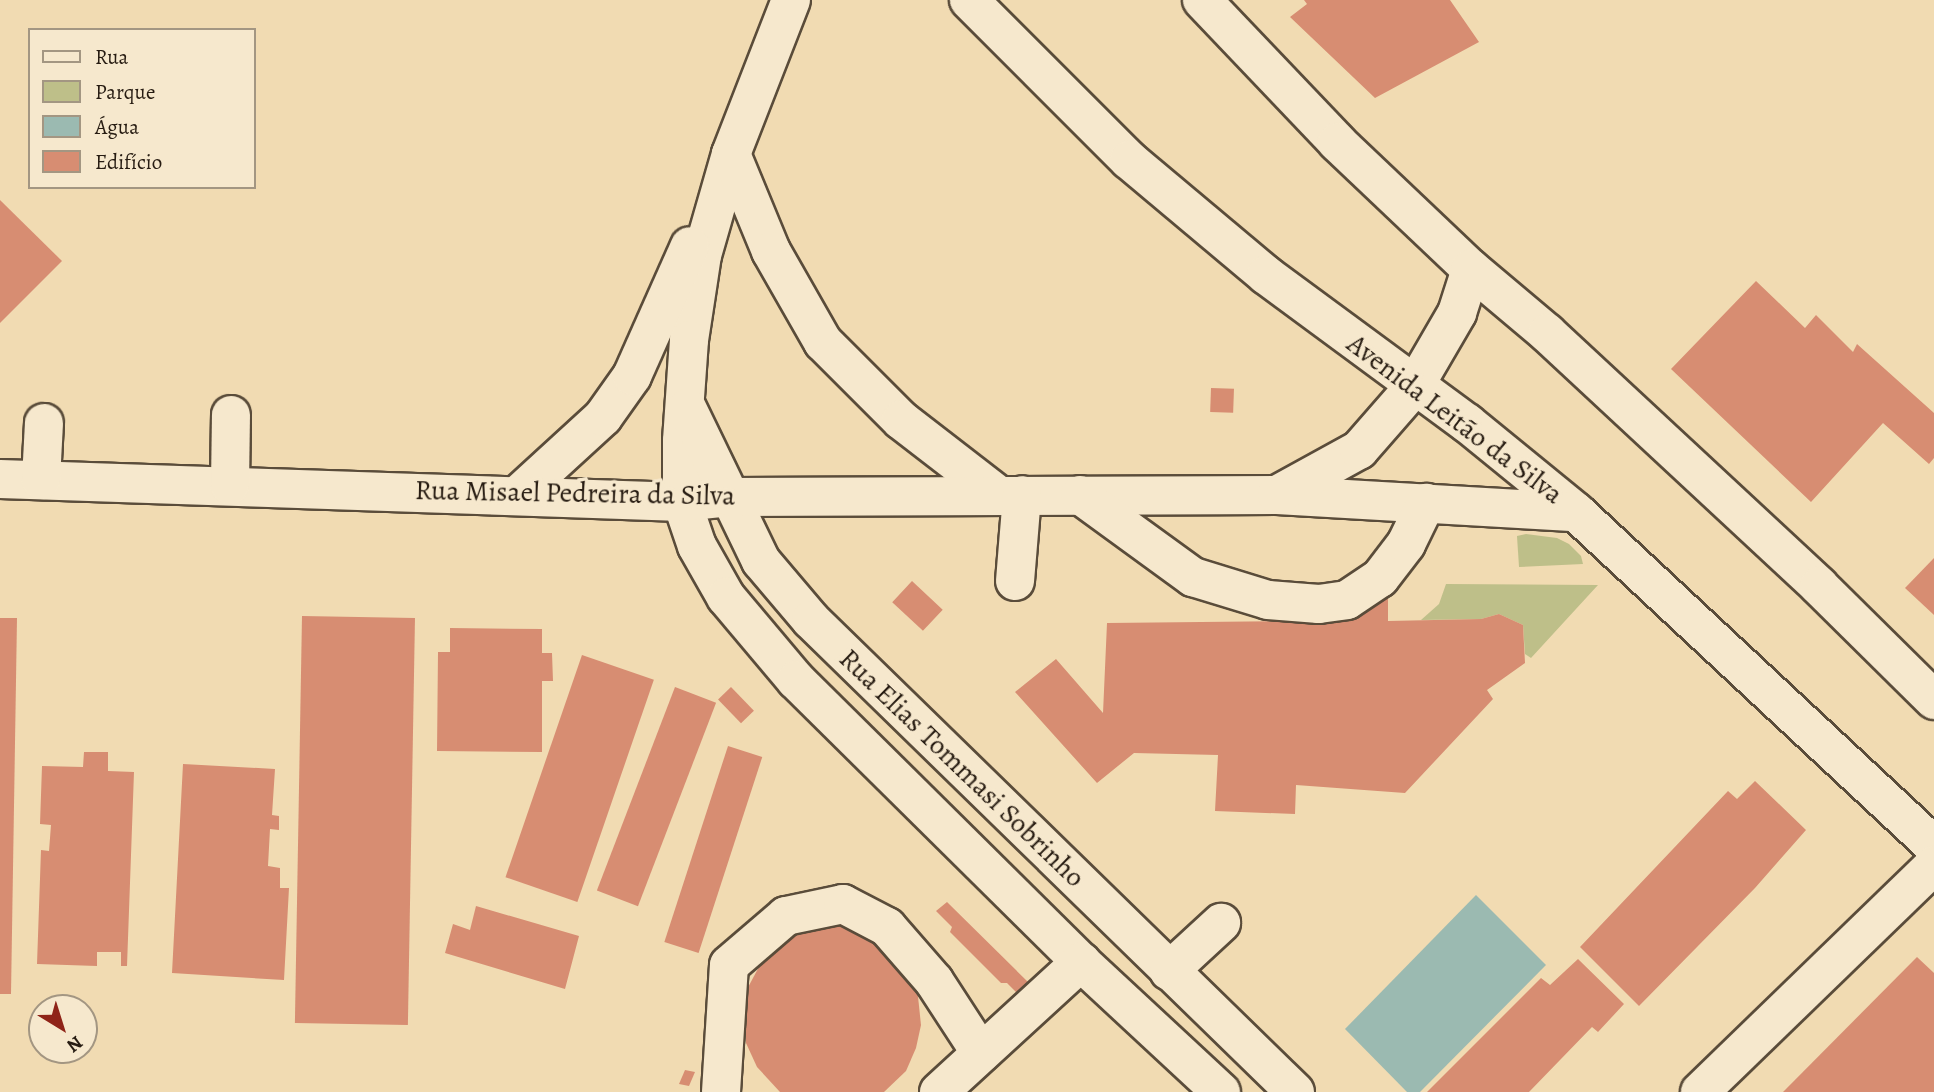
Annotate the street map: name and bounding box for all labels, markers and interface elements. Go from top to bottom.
legend [28,28,256,189]
text: Rua [95,43,128,71]
text: Parque [95,78,155,106]
text: Água [95,113,139,141]
text: Edifício [95,148,162,176]
street label: Avenida Leitão da Silva [1340,327,1570,511]
street label: Rua Misael Pedreira da Silva [415,473,735,513]
street label: Rua Elias Tommasi Sobrinho [832,642,1092,894]
north arrow [28,994,98,1064]
text: N [61,1029,88,1058]

